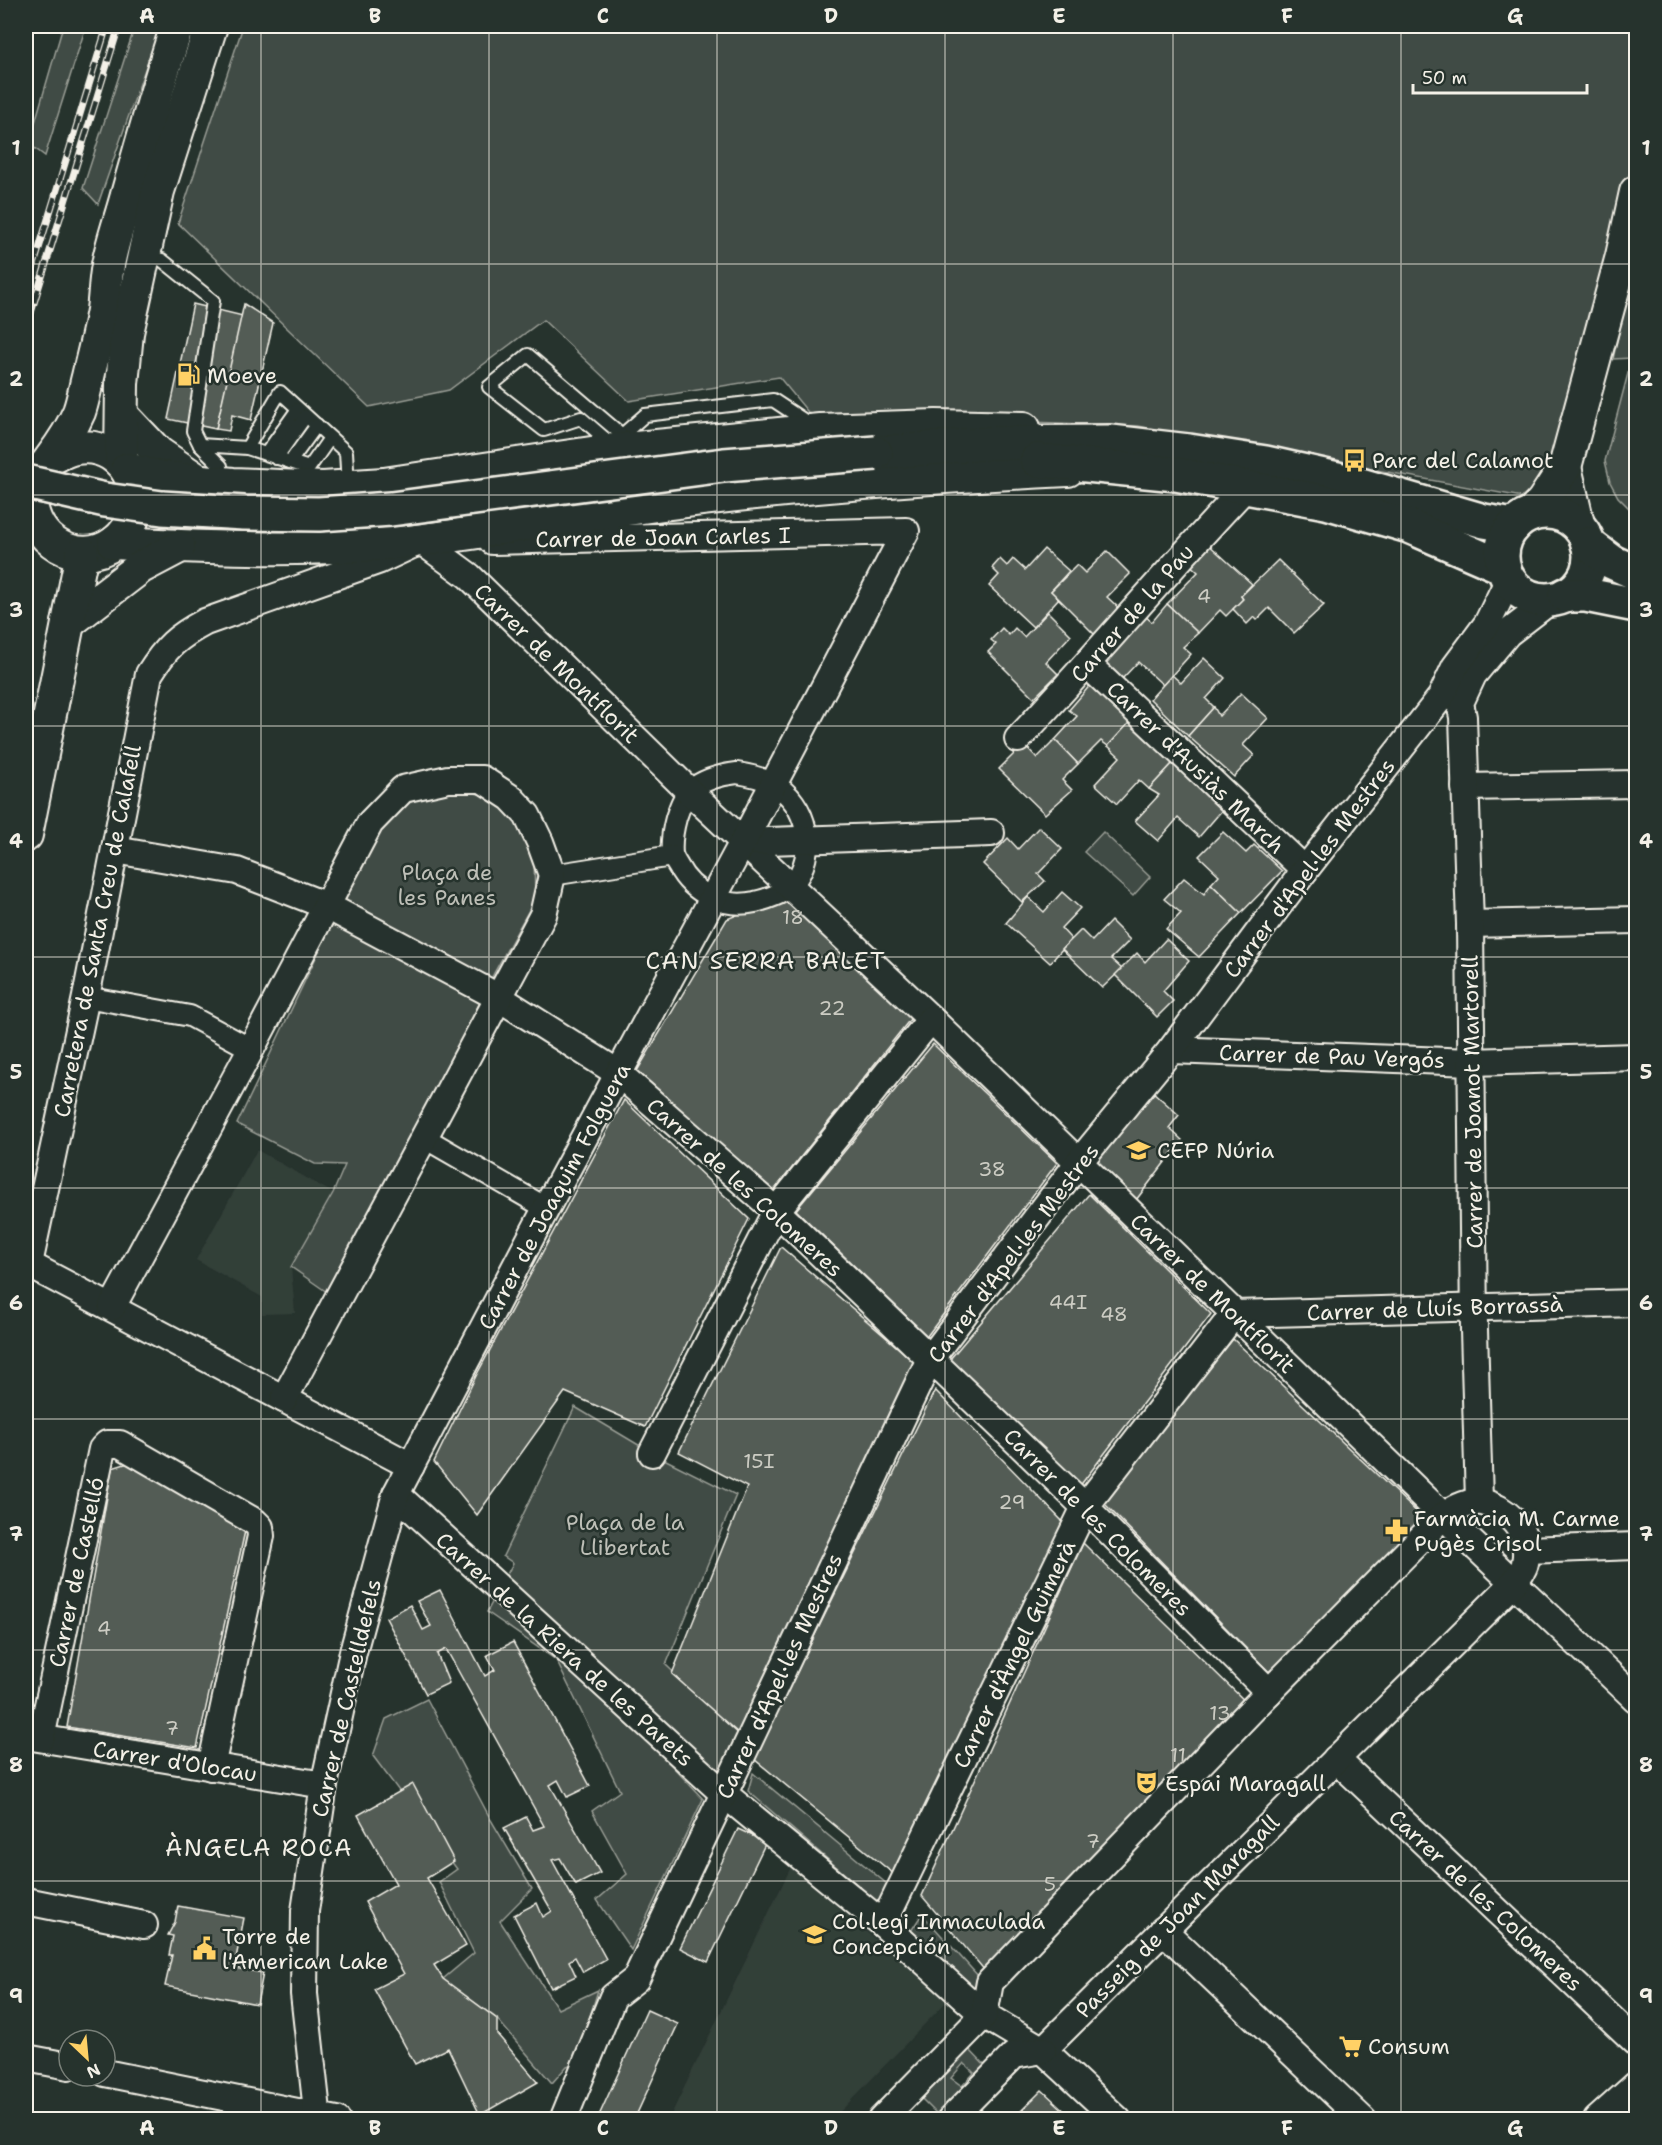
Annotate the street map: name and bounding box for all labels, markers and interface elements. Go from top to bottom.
text: A [139,3,155,29]
text: B [369,3,381,29]
text: C [597,3,609,29]
text: D [824,3,838,29]
text: E [1052,3,1066,29]
text: F [1281,3,1293,29]
text: G [1507,3,1523,29]
scale bar [1413,57,1587,95]
text: 50 m [1422,66,1467,90]
text: 1 [11,135,21,161]
text: 1 [1641,135,1651,161]
place label: Moeve [207,361,277,390]
fuel station icon: Moeve [176,362,202,388]
text: 2 [9,366,23,392]
text: 2 [1639,366,1653,392]
place label: Parc del Calamot [1372,446,1554,475]
bus stop icon: Parc del Calamot [1341,447,1367,473]
street label: Carrer de Joan Carles I [535,521,791,554]
street label: Carrer de la Pau [1064,538,1201,689]
street label: Carrer de Montflorit [468,577,645,750]
house number: 4 [1197,583,1211,609]
text: 3 [9,597,23,623]
text: 3 [1639,597,1653,623]
street label: Carrer d'Ausiàs March [1100,675,1291,860]
street label: Carretera de Santa Creu de Calafell [47,742,148,1120]
street label: Carrer d'Apel·les Mestres [1217,753,1402,984]
text: 4 [9,828,23,854]
text: 4 [1639,828,1653,854]
park label: Plaça de les Panes [398,858,496,912]
house number: 18 [782,904,804,930]
district label: CAN SERRA BALET [646,945,886,977]
street label: Carrer de Joanot Martorell [1455,955,1490,1249]
house number: 22 [819,995,846,1021]
street label: Carrer de Pau Vergós [1218,1038,1446,1075]
street label: Carrer de Joaquim Folguera [472,1057,637,1335]
text: 5 [10,1059,22,1085]
text: 5 [1640,1059,1652,1085]
street label: Carrer de les Colomeres [640,1091,849,1283]
place label: CEFP Núria [1157,1136,1275,1165]
school or university icon: CEFP Núria [1126,1137,1152,1163]
street label: Carrer d'Apel·les Mestres [921,1138,1106,1369]
house number: 38 [978,1156,1006,1182]
street label: Carrer de Montflorit [1124,1207,1301,1380]
house number: 44I [1049,1289,1087,1315]
text: 6 [9,1290,23,1316]
street label: Carrer de Lluís Borrassà [1306,1290,1564,1327]
text: 6 [1639,1290,1653,1316]
house number: 48 [1100,1301,1128,1327]
street label: Carrer de les Colomeres [997,1422,1198,1623]
house number: 15I [743,1448,775,1474]
street label: Carrer de Castelló [42,1474,111,1670]
house number: 29 [999,1489,1025,1515]
place label: Farmàcia M. Carme Pugès Crisol [1414,1504,1620,1558]
park label: Plaça de la Llibertat [566,1508,685,1562]
pharmacy icon: Farmàcia M. Carme Pugès Crisol [1383,1518,1409,1544]
text: 7 [9,1521,23,1547]
text: 7 [1639,1521,1653,1547]
street label: Carrer de la Riera de les Parets [430,1526,700,1773]
street label: Carrer d'Àngel Guimerà [947,1535,1082,1773]
street label: Carrer d'Apel·les Mestres [710,1549,849,1804]
street label: Carrer de Castelldefels [305,1576,388,1820]
house number: 4 [97,1615,111,1641]
house number: 13 [1209,1700,1231,1726]
house number: 7 [165,1715,179,1741]
street label: Carrer d'Olocau [91,1734,259,1789]
house number: 11 [1170,1742,1186,1768]
text: 8 [9,1752,23,1778]
text: 8 [1639,1752,1653,1778]
place label: Espai Maragall [1165,1769,1326,1798]
theatre icon: Espai Maragall [1134,1770,1160,1796]
street label: Carrer de les Colomeres [1383,1803,1589,1998]
street label: Passeig de Joan Maragall [1069,1808,1286,2025]
house number: 7 [1086,1828,1100,1854]
district label: ÀNGELA ROCA [165,1832,353,1864]
house number: 5 [1044,1871,1056,1897]
place label: Col·legi Inmaculada Concepción [832,1907,1045,1961]
school or university icon: Col·legi Inmaculada Concepción [801,1921,827,1947]
place label: Torre de l'American Lake [222,1922,389,1976]
public building icon: Torre de l'American Lake [191,1936,217,1962]
text: 9 [9,1983,23,2009]
text: 9 [1639,1983,1653,2009]
north arrow [57,2028,117,2088]
place label: Consum [1368,2032,1450,2061]
supermarket icon: Consum [1337,2033,1363,2059]
text: N [83,2059,104,2083]
text: A [139,2115,155,2141]
text: B [369,2115,381,2141]
text: C [597,2115,609,2141]
text: D [824,2115,838,2141]
text: E [1052,2115,1066,2141]
text: F [1281,2115,1293,2141]
text: G [1507,2115,1523,2141]

